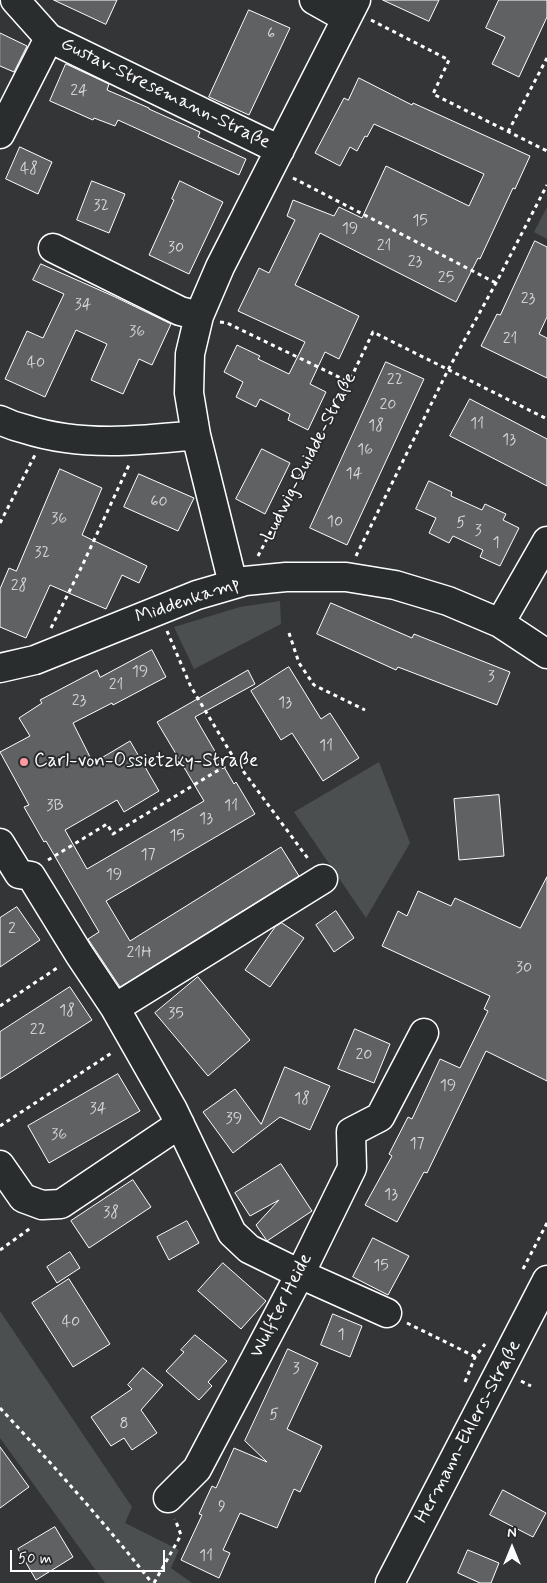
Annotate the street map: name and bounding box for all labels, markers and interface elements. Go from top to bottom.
house number: 6 [267,25,275,45]
street label: Gustav-Stresemann-Straße [56,33,274,155]
house number: 24 [70,82,88,102]
house number: 48 [20,160,38,180]
house number: 32 [93,197,109,217]
house number: 15 [412,212,428,232]
house number: 19 [342,220,358,240]
house number: 21 [377,237,391,257]
house number: 30 [168,239,184,259]
house number: 23 [408,253,422,273]
house number: 25 [438,269,454,289]
house number: 23 [521,290,535,310]
house number: 34 [75,296,91,316]
house number: 36 [129,323,145,343]
house number: 21 [503,330,517,350]
house number: 40 [27,354,45,374]
street label: Ludwig-Quidde-Straße [258,369,362,545]
house number: 22 [387,371,403,391]
house number: 20 [380,396,396,416]
house number: 11 [470,415,484,435]
house number: 18 [368,417,384,437]
house number: 13 [502,431,516,451]
house number: 16 [357,441,373,461]
house number: 14 [346,465,362,485]
house number: 60 [150,493,168,513]
house number: 36 [51,510,67,530]
house number: 10 [327,513,343,533]
house number: 5 [456,514,466,534]
house number: 3 [474,522,482,542]
house number: 1 [492,534,500,554]
house number: 32 [34,544,50,564]
street label: Middenkamp [133,572,243,630]
house number: 28 [11,577,27,597]
house number: 19 [132,663,148,683]
house number: 3 [487,668,495,688]
house number: 21 [109,676,123,696]
house number: 23 [72,692,86,712]
house number: 13 [278,694,292,714]
house number: 11 [319,737,333,757]
place label: Carl-von-Ossietzky-Straße [34,751,258,773]
marker: Carl-von-Ossietzky-Straße [18,756,30,768]
house number: 3B [46,797,64,817]
house number: 11 [224,797,238,817]
house number: 13 [199,810,213,830]
house number: 15 [169,827,185,847]
house number: 17 [140,846,156,866]
house number: 19 [106,866,122,886]
house number: 2 [8,920,16,940]
house number: 21H [126,944,152,964]
house number: 30 [516,959,532,979]
house number: 18 [59,1002,75,1022]
house number: 35 [168,1005,184,1025]
house number: 22 [30,1021,46,1041]
house number: 20 [356,1046,372,1066]
house number: 19 [440,1077,456,1097]
house number: 18 [294,1090,310,1110]
house number: 34 [90,1100,106,1120]
house number: 39 [226,1110,242,1130]
house number: 36 [51,1126,67,1146]
house number: 17 [409,1135,425,1155]
house number: 13 [384,1186,398,1206]
house number: 38 [103,1204,119,1224]
street label: Wulfter Heide [246,1250,318,1362]
house number: 15 [373,1257,389,1277]
house number: 40 [62,1313,80,1333]
house number: 1 [337,1326,345,1346]
street label: Hermann-Ehlers-Straße [411,1337,527,1527]
house number: 3 [292,1360,300,1380]
house number: 5 [269,1406,279,1426]
house number: 8 [119,1415,129,1435]
house number: 9 [218,1498,226,1518]
north arrow [487,1523,537,1573]
text: N [507,1524,517,1542]
scale bar [12,1540,168,1572]
house number: 11 [199,1547,213,1567]
text: 50 m [18,1549,52,1569]

